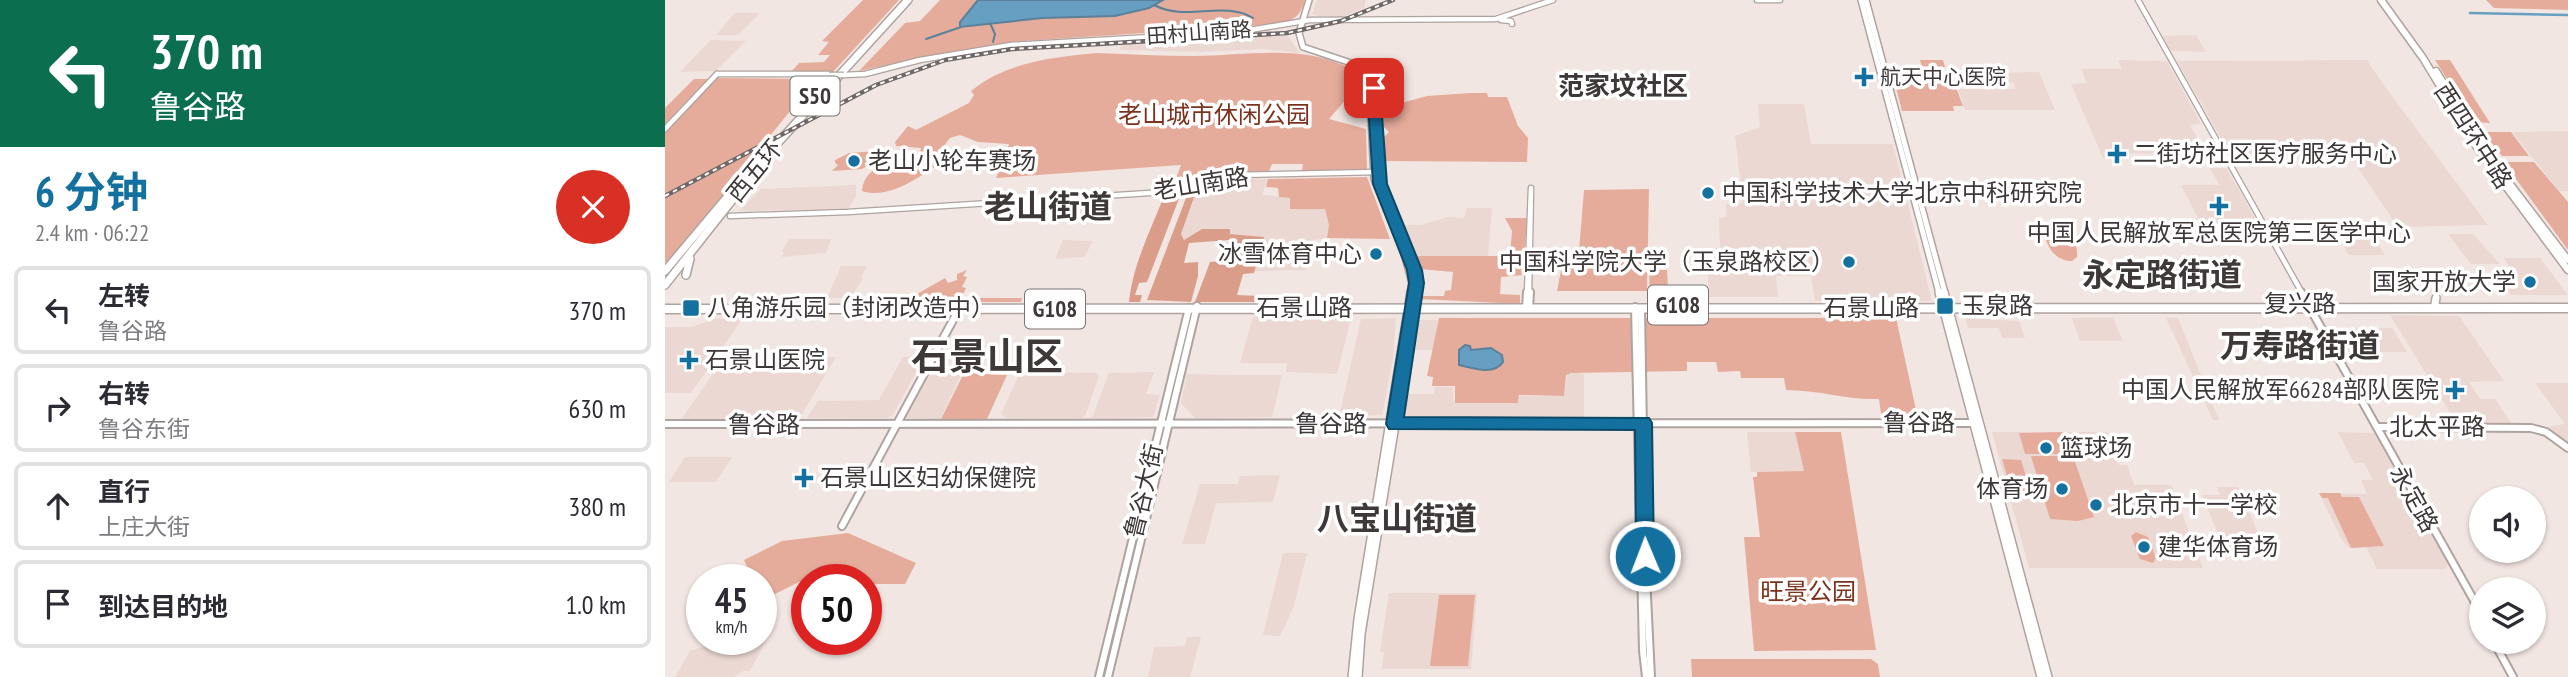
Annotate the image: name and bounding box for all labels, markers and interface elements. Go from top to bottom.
street label: 田村山南路 [1146,15,1252,50]
text: 370 m [150,19,263,83]
icon: left [35,28,126,119]
pin [1344,58,1404,118]
place label: 航天中心医院 [1880,63,2006,90]
marker: 航天中心医院 [1854,67,1874,87]
icon: arrive [1355,69,1393,107]
district label: 范家坟社区 [1558,69,1688,102]
road number: S50 [790,76,839,116]
street label: 西四环中路 [2428,77,2519,194]
text: 鲁谷路 [150,85,246,127]
park label: 老山城市休闲公园 [1118,99,1310,130]
street label: 西五环 [720,133,789,208]
place label: 二街坊社区医疗服务中心 [2133,138,2397,169]
marker: 二街坊社区医疗服务中心 [2107,144,2127,164]
place label: 老山小轮车赛场 [868,145,1036,176]
marker: 老山小轮车赛场 [846,153,862,169]
street label: 老山南路 [1151,161,1251,206]
text: 6 分钟 [35,164,148,219]
button: close [556,170,630,244]
place label: 中国科学技术大学北京中科研究院 [1722,177,2082,208]
district label: 老山街道 [984,185,1112,227]
marker: 中国科学技术大学北京中科研究院 [1700,185,1716,201]
marker: 中国人民解放军总医院第三医学中心 [2209,196,2229,216]
place label: 中国人民解放军总医院第三医学中心 [2027,217,2411,248]
text: 2.4 km · 06:22 [35,218,149,247]
place label: 冰雪体育中心 [1218,238,1362,269]
marker: 冰雪体育中心 [1368,246,1384,262]
place label: 中国科学院大学（玉泉路校区） [1499,246,1835,277]
district label: 永定路街道 [2082,253,2242,295]
marker: 中国科学院大学（玉泉路校区） [1841,254,1857,270]
place label: 国家开放大学 [2372,266,2516,297]
marker: 国家开放大学 [2522,274,2538,290]
text: 左转 [98,279,150,312]
road number: G108 [1648,286,1708,324]
street label: 复兴路 [2264,288,2336,319]
road number: G108 [1025,290,1085,328]
place label: 玉泉路 [1961,290,2033,321]
icon: left [39,291,77,329]
place label: 八角游乐园（封闭改造中） [707,292,995,323]
street label: 石景山路 [1256,292,1352,323]
street label: 石景山路 [1823,292,1919,323]
text: 370 m [568,294,626,327]
marker: 玉泉路 [1935,296,1955,316]
marker: 八角游乐园（封闭改造中） [681,298,701,318]
text: 鲁谷路 [98,316,167,345]
district label: 万寿路街道 [2220,324,2380,366]
district label: 石景山区 [911,331,1063,380]
place label: 石景山医院 [705,344,825,375]
marker: 石景山医院 [679,350,699,370]
place label: 中国人民解放军66284部队医院 [2121,374,2439,405]
text: 右转 [98,377,150,410]
marker: 中国人民解放军66284部队医院 [2445,380,2465,400]
icon: right [39,389,77,427]
text: 630 m [568,392,626,425]
street label: 鲁谷路 [1883,407,1955,438]
street label: 鲁谷路 [1295,408,1367,439]
street label: 鲁谷路 [728,409,800,440]
street label: 北太平路 [2389,411,2485,442]
text: 鲁谷东街 [98,414,190,443]
place label: 篮球场 [2060,432,2132,463]
marker: 篮球场 [2038,440,2054,456]
street label: 鲁谷大街 [1118,441,1169,541]
street label: 永定路 [2383,460,2445,538]
place label: 石景山区妇幼保健院 [820,462,1036,493]
marker: 石景山区妇幼保健院 [794,468,814,488]
place label: 体育场 [1976,473,2048,504]
text: 直行 [98,475,150,508]
marker: 体育场 [2054,481,2070,497]
map controls [2469,486,2546,654]
button: sound [2469,486,2546,563]
icon: ahead [39,487,77,525]
place label: 北京市十一学校 [2110,489,2278,520]
text: 380 m [568,490,626,523]
district label: 八宝山街道 [1317,497,1477,539]
marker: 北京市十一学校 [2088,497,2104,513]
text: 上庄大街 [98,512,190,541]
position arrow [1608,519,1682,593]
place label: 建华体育场 [2158,531,2278,562]
marker: 建华体育场 [2136,539,2152,555]
speed limit sign: 50 [791,564,882,655]
park label: 旺景公园 [1760,576,1856,607]
text: 45 [715,577,748,623]
button: layers [2469,577,2546,654]
icon: arrive [39,585,77,623]
text: 1.0 km [565,588,626,621]
text: 到达目的地 [98,590,228,623]
text: km/h [716,615,747,638]

